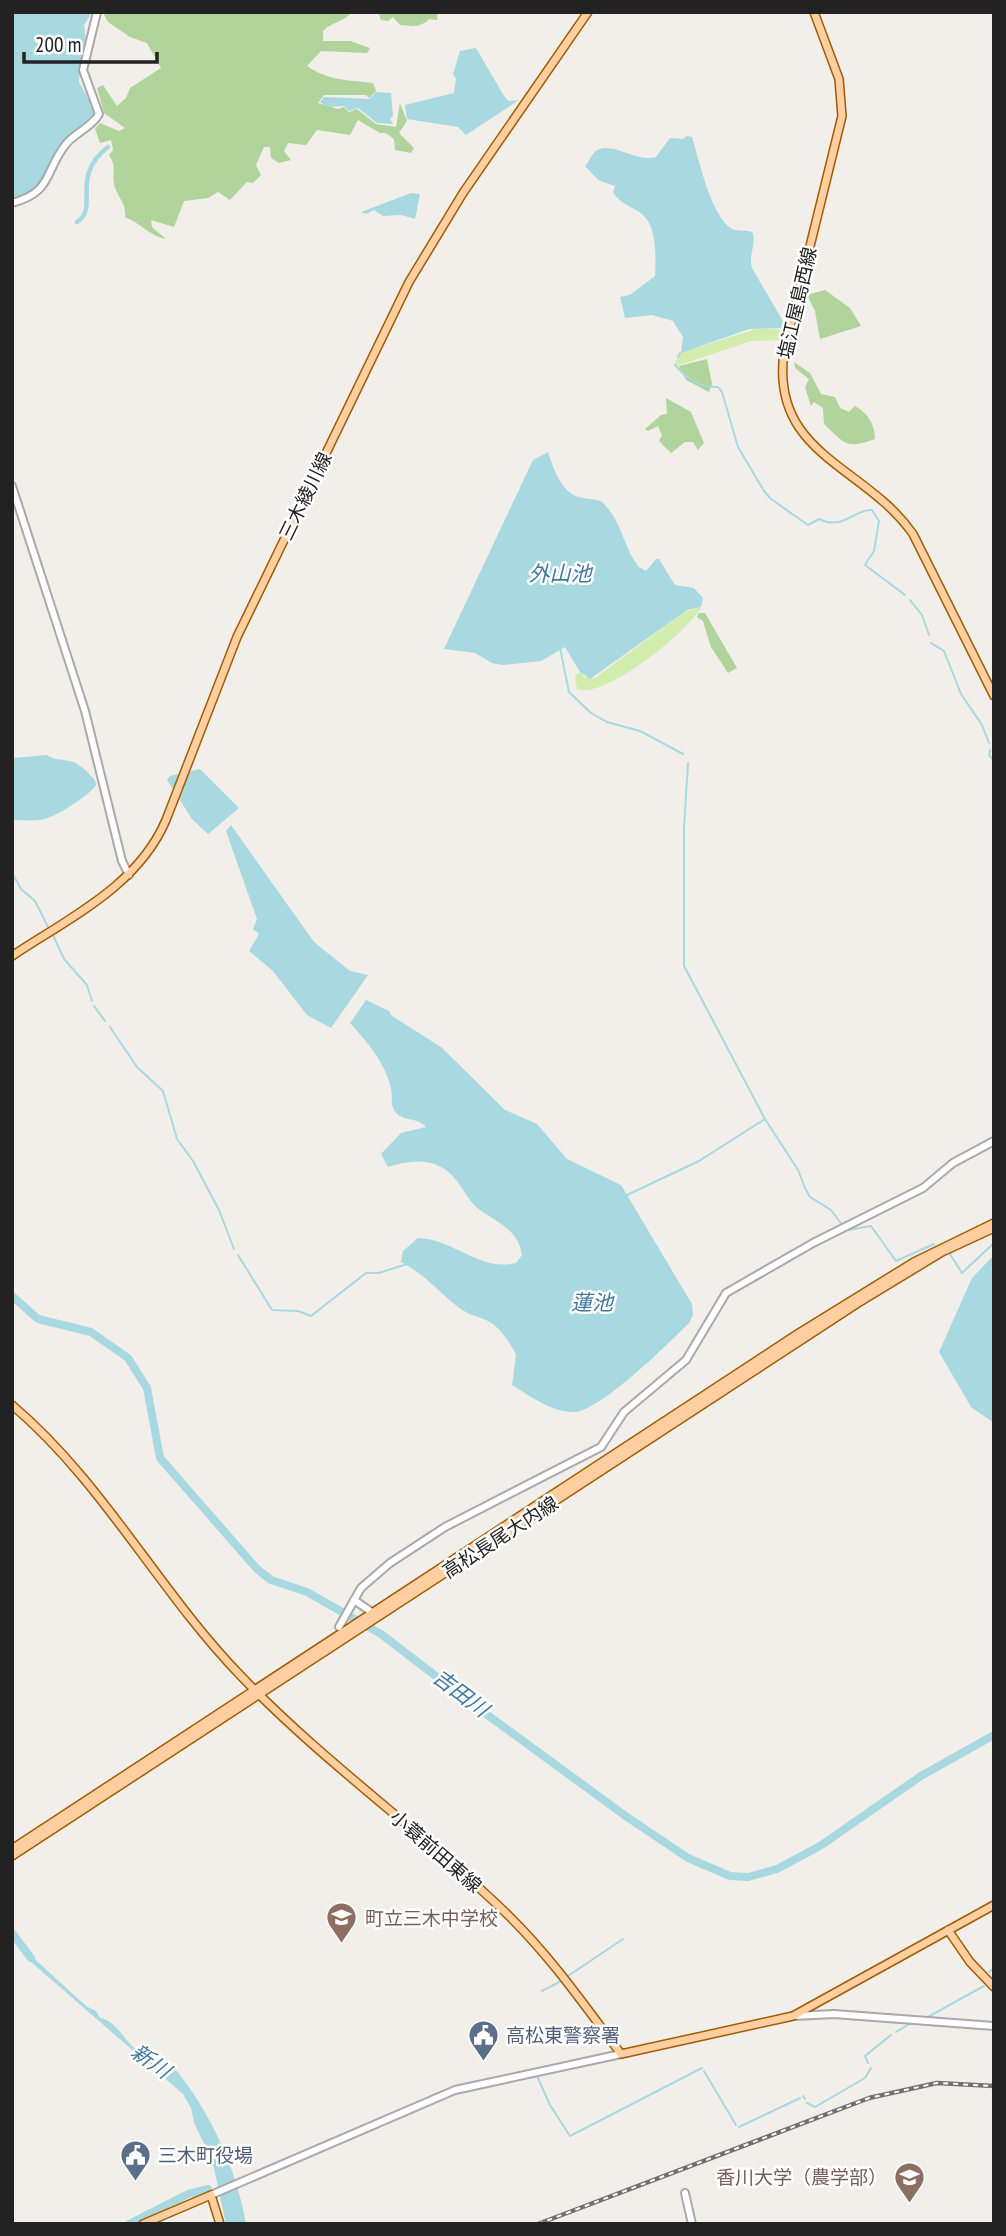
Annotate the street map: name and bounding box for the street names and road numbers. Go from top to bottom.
street label: 塩江屋島西線 [772,245,822,361]
street label: 三木綾川線 [273,448,337,544]
street label: 高松長尾大内線 [438,1491,562,1583]
street label: 小蓑前田東線 [385,1805,487,1897]

